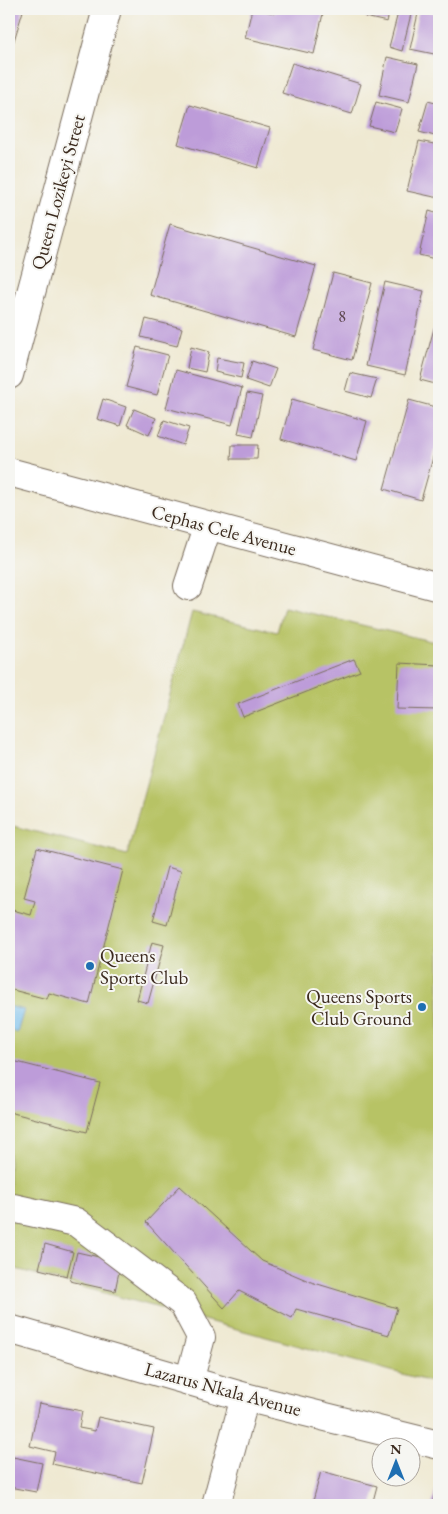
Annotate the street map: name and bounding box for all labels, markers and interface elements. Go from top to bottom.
street label: Queen Lozikeyi Street [25,112,91,272]
house number: 8 [338,306,346,327]
street label: Cephas Cele Avenue [149,499,299,561]
place label: Queens Sports Club [100,943,188,990]
marker: Queens Sports Club [84,960,96,972]
place label: Queens Sports Club Ground [306,984,412,1031]
marker: Queens Sports Club Ground [416,1001,428,1013]
street label: Lazarus Nkala Avenue [142,1356,304,1422]
north arrow [370,1436,420,1486]
text: N [390,1440,402,1458]

